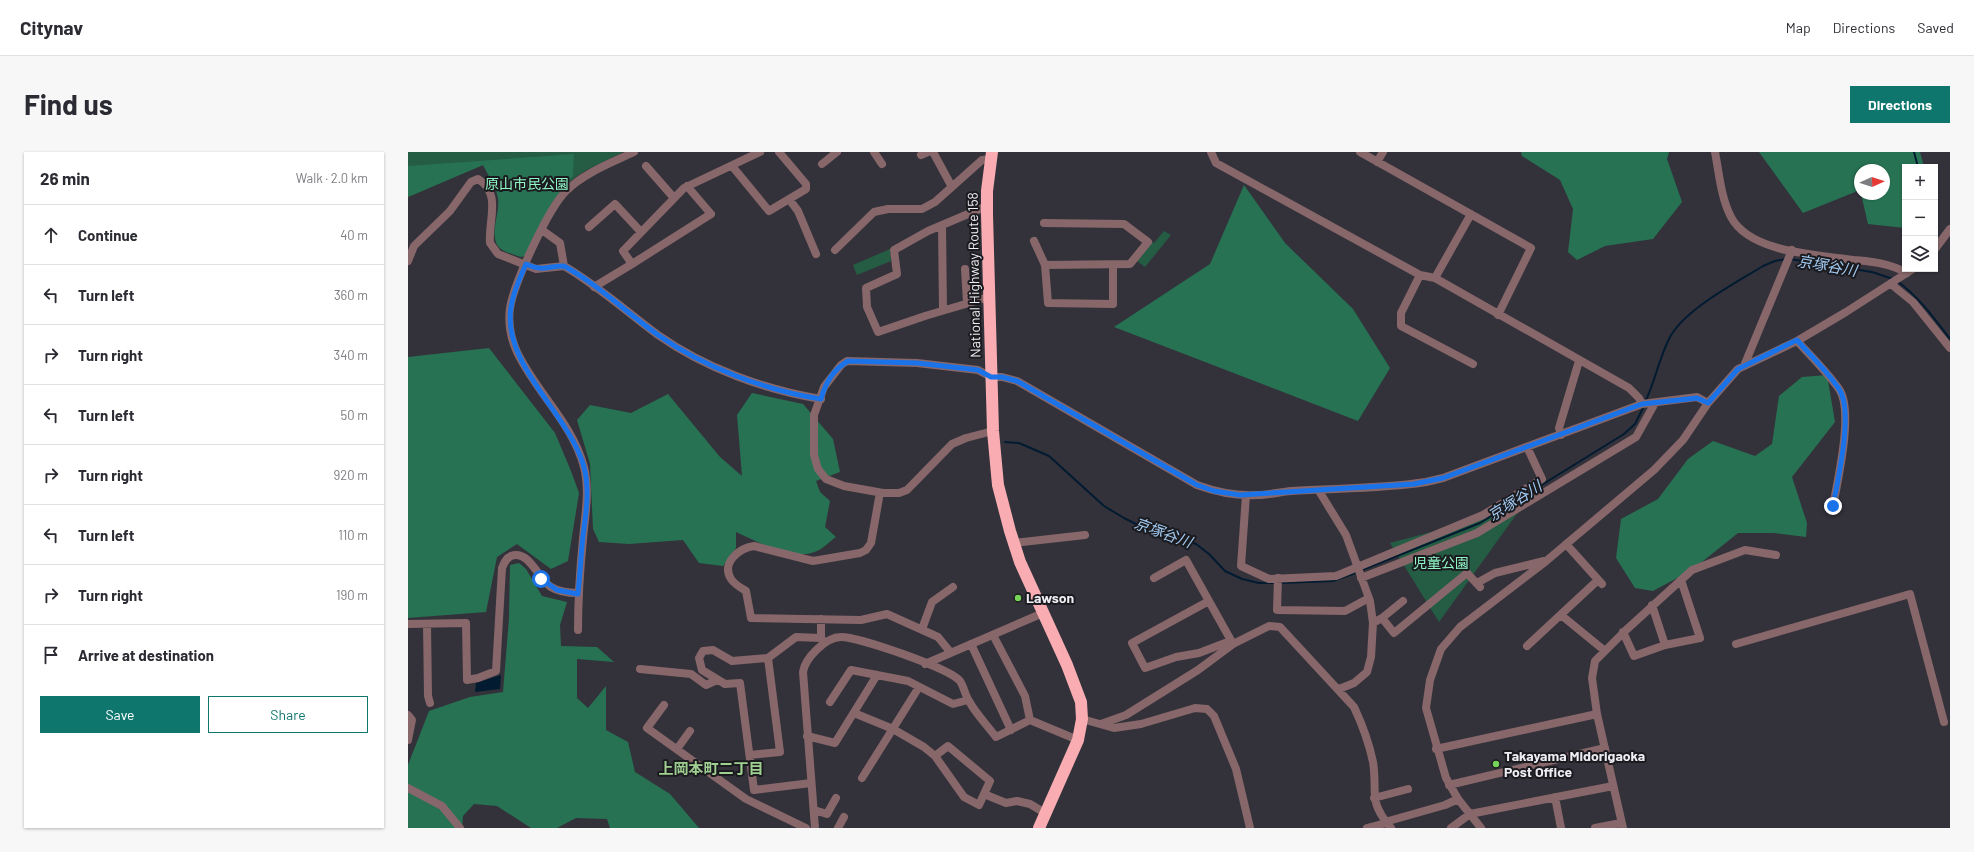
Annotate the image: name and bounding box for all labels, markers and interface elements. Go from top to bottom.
text: Citynav [20,16,83,39]
text: Map [1786,19,1811,36]
text: Directions [1833,19,1895,36]
text: Saved [1917,19,1954,36]
button: Directions [1850,86,1950,123]
text: Find us [24,87,113,121]
north arrow [1854,164,1890,200]
map controls [1902,164,1938,272]
button: + [1902,164,1938,200]
text: 26 min [40,168,90,188]
text: Walk · 2.0 km [296,170,368,186]
park label: 原山市民公園 [485,175,569,192]
street label: National Highway Route 158 [964,192,983,358]
button: − [1902,200,1938,236]
icon: ahead [40,224,62,246]
text: Continue [78,226,138,244]
text: 40 m [340,227,368,243]
button: layers [1902,236,1938,272]
water label: 京塚谷川 [1796,251,1860,279]
icon: left [40,284,62,306]
text: Turn left [78,286,134,304]
text: 360 m [334,287,368,303]
icon: right [40,344,62,366]
text: Turn right [78,346,143,364]
text: 340 m [333,347,368,363]
icon: left [40,404,62,426]
text: Turn left [78,406,134,424]
text: 50 m [341,407,368,423]
icon: right [40,464,62,486]
text: Turn right [78,466,143,484]
text: 920 m [334,467,368,483]
water label: 京塚谷川 [1484,476,1546,524]
route end [1824,497,1842,515]
water label: 京塚谷川 [1132,513,1196,551]
icon: left [40,524,62,546]
text: Turn left [78,526,134,544]
text: 110 m [338,527,368,543]
park label: 児童公園 [1413,554,1469,571]
route start [532,570,550,588]
icon: right [40,584,62,606]
text: Turn right [78,586,143,604]
text: 190 m [336,587,368,603]
place label: Lawson [1026,589,1074,606]
marker: Lawson [1013,593,1023,603]
icon: arrive [40,644,62,666]
text: Arrive at destination [78,646,214,664]
button: Save [40,696,200,733]
button: Share [208,696,368,733]
place label: Takayama Midorigaoka Post Office [1504,747,1645,780]
district label: 上岡本町二丁目 [658,759,764,777]
marker: Takayama Midorigaoka Post Office [1491,759,1501,769]

